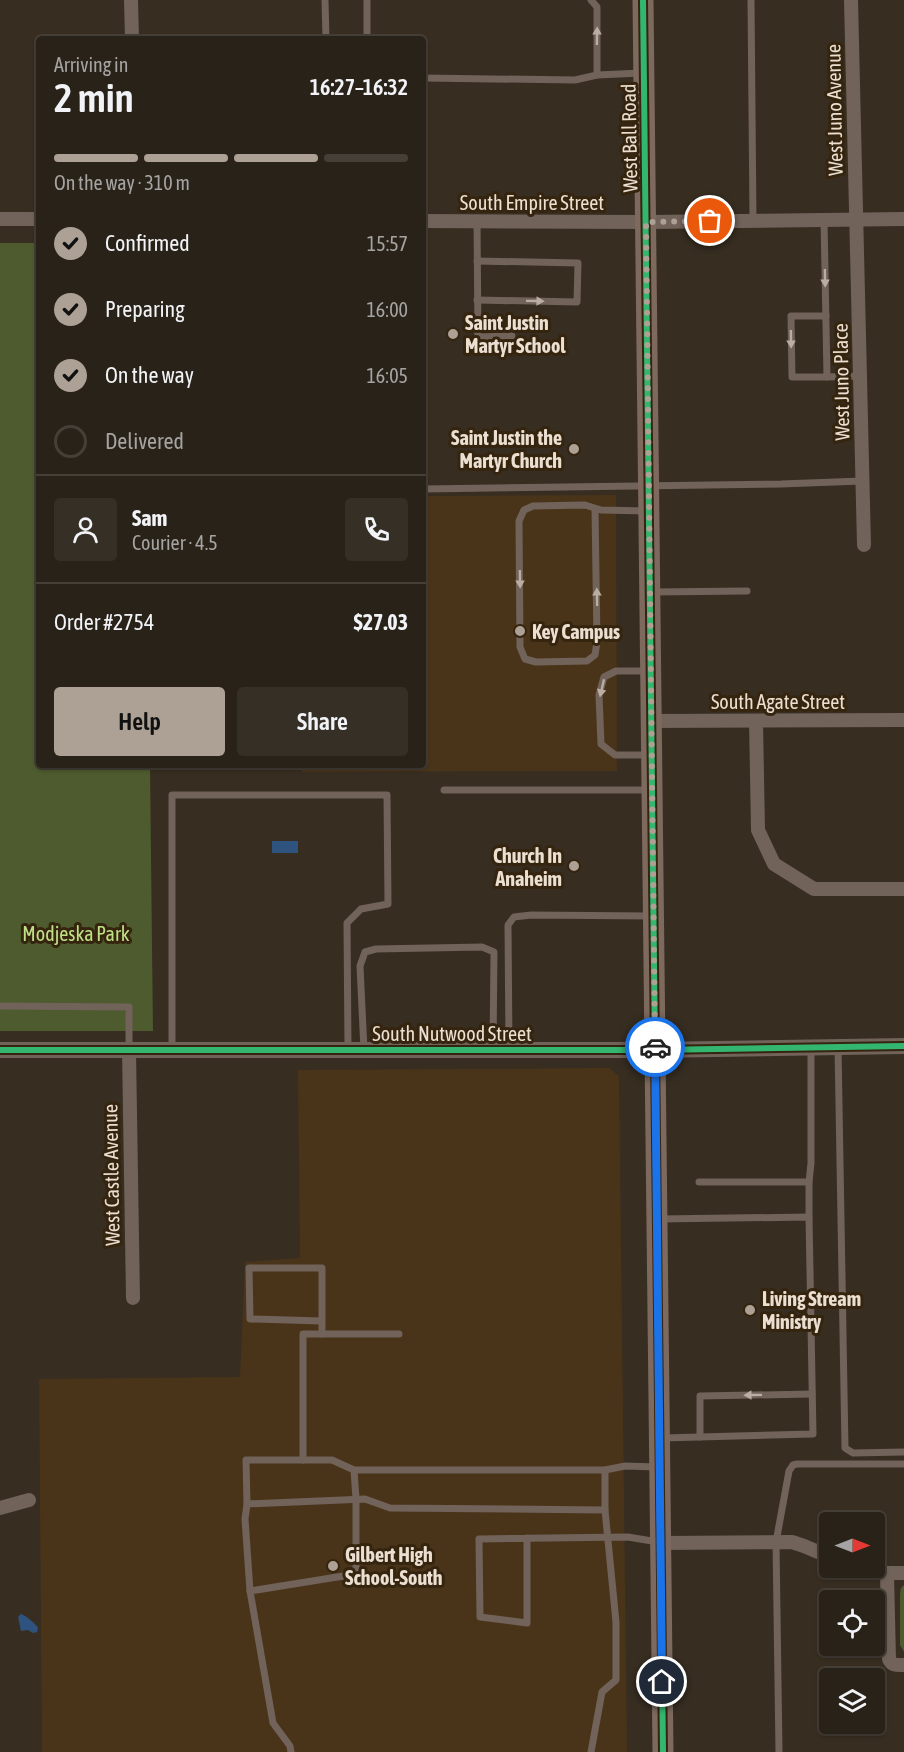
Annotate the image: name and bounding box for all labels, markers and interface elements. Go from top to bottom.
one-way arrow [592,27,602,46]
street label: West Juno Avenue [821,44,847,176]
text: Arriving in [54,53,128,76]
text: 16:27–16:32 [310,74,408,100]
text: 2 min [54,76,134,120]
street label: West Ball Road [617,83,641,193]
text: On the way · 310 m [54,171,190,194]
street label: South Empire Street [460,191,604,214]
pin [684,195,735,246]
icon: bag [693,204,726,237]
icon: check [54,227,87,260]
text: Confirmed [105,230,190,256]
text: 15:57 [367,232,408,255]
one-way arrow [820,268,830,287]
icon: check [54,293,87,326]
text: Preparing [105,296,185,322]
one-way arrow [526,296,545,306]
text: 16:00 [366,298,408,321]
place label: Saint Justin Martyr School [465,311,566,357]
street label: West Juno Place [828,323,854,441]
marker: Saint Justin Martyr School [446,327,460,341]
one-way arrow [787,330,796,349]
icon: check [54,359,87,392]
text: On the way [105,362,194,388]
text: 16:05 [366,364,408,387]
place label: Saint Justin the Martyr Church [451,426,562,472]
text: Delivered [105,428,184,454]
marker: Saint Justin the Martyr Church [567,442,581,456]
button: person [54,498,117,561]
button: phone [345,498,408,561]
text: Sam [132,505,167,531]
text: Courier · 4.5 [132,531,218,554]
one-way arrow [515,570,524,589]
one-way arrow [592,587,602,606]
text: Order #2754 [54,609,154,635]
text: $27.03 [353,609,408,635]
place label: Key Campus [532,620,620,643]
marker: Key Campus [513,624,527,638]
one-way arrow [597,678,606,697]
button: Help [54,687,225,756]
button: Share [237,687,408,756]
street label: South Agate Street [711,690,845,713]
place label: Church In Anaheim [493,844,562,890]
marker: Church In Anaheim [567,859,581,873]
park label: Modjeska Park [22,922,130,945]
courier [625,1017,685,1077]
street label: South Nutwood Street [372,1022,532,1045]
icon: car [639,1031,672,1064]
street label: West Castle Avenue [98,1104,124,1246]
place label: Living Stream Ministry [762,1287,861,1333]
marker: Living Stream Ministry [743,1303,757,1317]
one-way arrow [744,1391,763,1400]
north arrow [819,1512,885,1578]
map controls [819,1512,885,1734]
place label: Gilbert High School-South [345,1543,443,1589]
marker: Gilbert High School-South [326,1559,340,1573]
button: locate [819,1590,885,1656]
pin [636,1656,687,1707]
icon: home [645,1665,678,1698]
button: layers [819,1668,885,1734]

